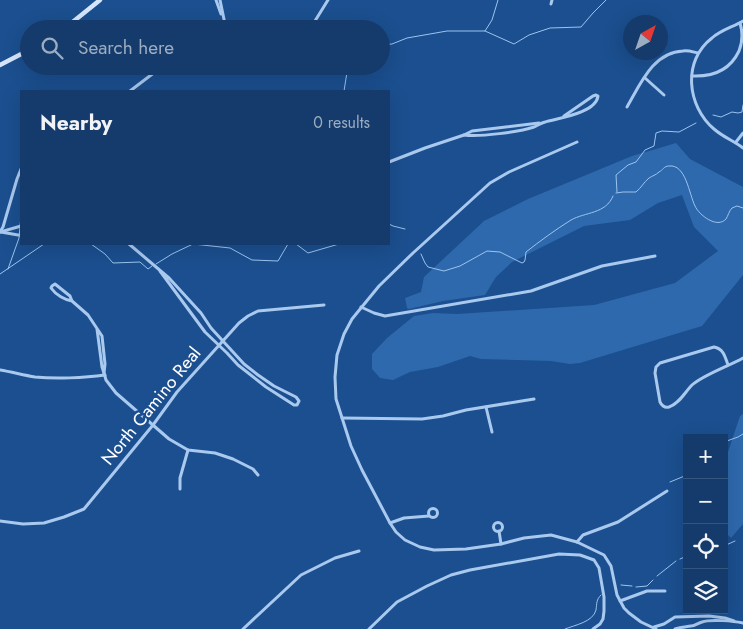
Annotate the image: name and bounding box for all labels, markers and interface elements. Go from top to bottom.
north arrow [623,15,668,60]
search box [20,20,390,75]
icon: search [38,34,66,62]
text: Search here [78,34,174,61]
text: Nearby [40,108,112,138]
text: 0 results [313,111,370,134]
street label: North Camino Real [95,341,207,471]
map controls [683,434,728,614]
button: + [683,434,728,479]
button: − [683,479,728,524]
button: locate [683,524,728,569]
button: layers [683,569,728,614]

